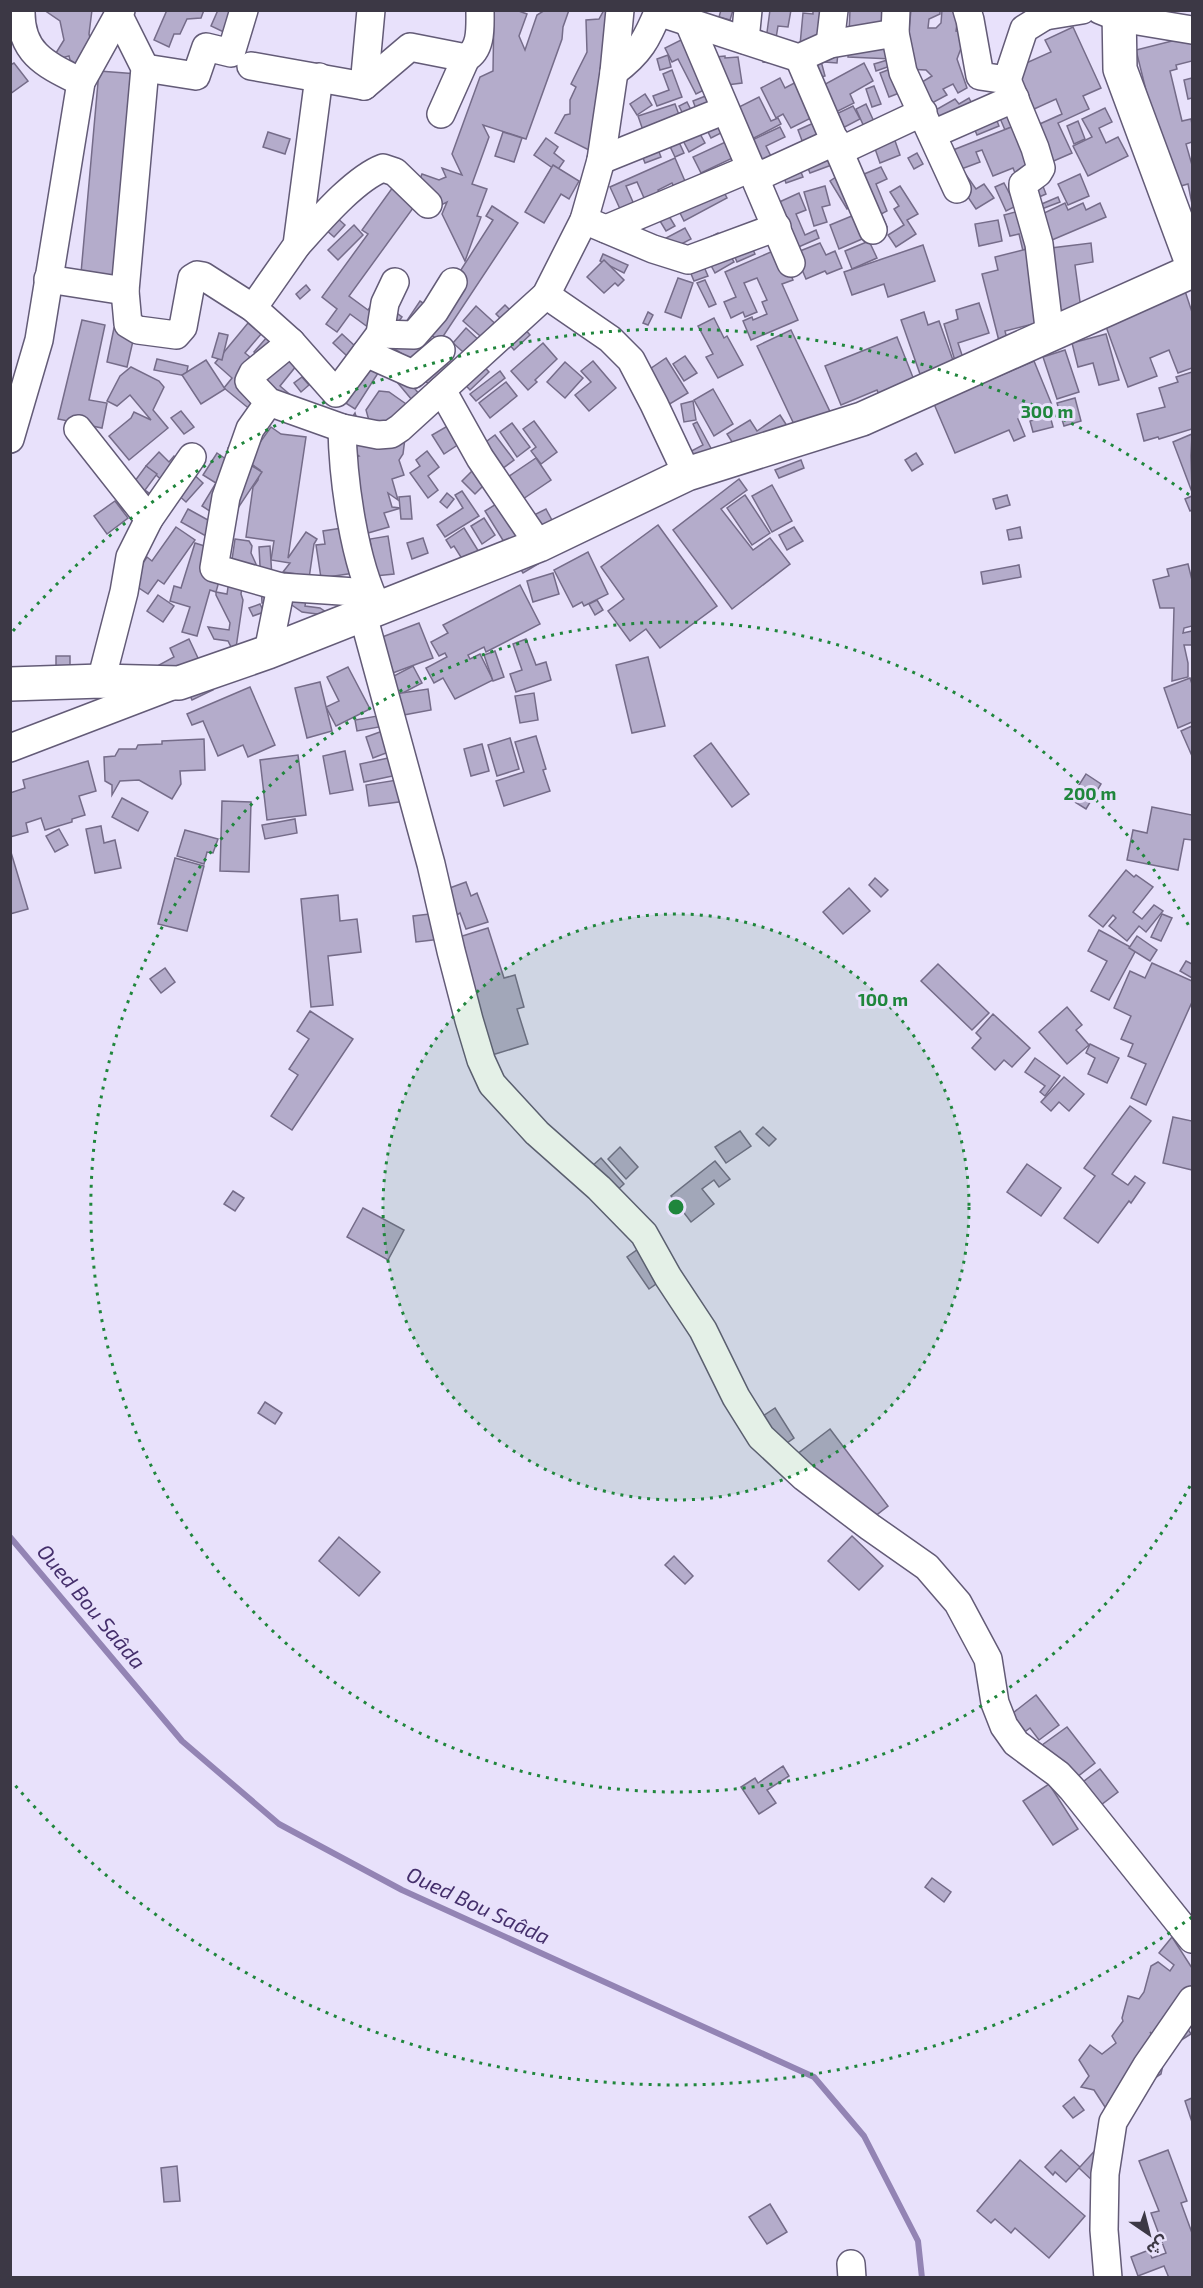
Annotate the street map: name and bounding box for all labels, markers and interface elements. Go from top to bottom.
text: 300 m [1021,400,1073,422]
text: 200 m [1064,782,1116,804]
text: 100 m [858,988,908,1010]
centre of rings [666,1197,686,1217]
water label: Oued Bou Saâda [33,1539,152,1673]
water label: Oued Bou Saâda [403,1861,554,1949]
north arrow [1119,2204,1179,2264]
text: ش [1143,2232,1172,2261]

